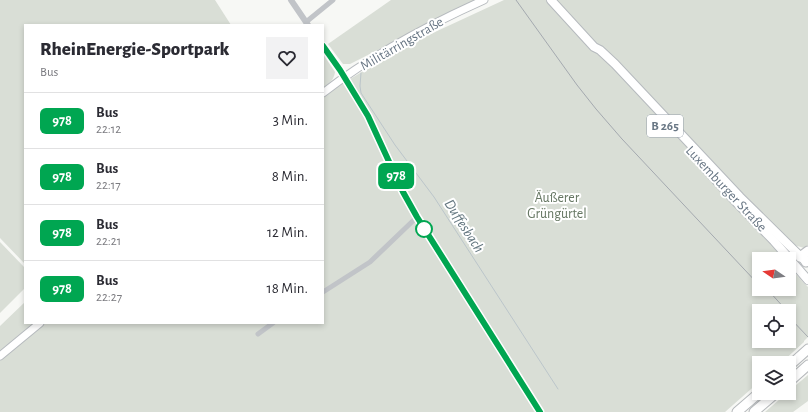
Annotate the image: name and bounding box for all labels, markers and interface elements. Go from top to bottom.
street label: Militärringstraße [358,15,446,73]
button: heart [266,37,308,79]
text: RheinEnergie-Sportpark [40,40,229,59]
text: Bus [40,66,58,79]
text: Bus [96,105,118,120]
text: 3 Min. [273,113,308,128]
text: 978 [52,114,72,128]
road number: B 265 [647,115,683,137]
text: 22:12 [96,123,121,136]
street label: Luxemburger Straße [683,143,769,235]
text: Bus [96,161,118,176]
line badge: 978 [373,163,419,189]
text: 8 Min. [272,169,308,184]
text: 978 [386,169,406,183]
text: 978 [52,170,72,184]
text: 22:17 [96,179,121,192]
park label: Äußerer Grüngürtel [527,189,587,221]
water label: Duffesbach [441,197,487,255]
text: Bus [96,217,118,232]
unlabelled marker [415,220,433,238]
text: 12 Min. [267,225,308,240]
text: 978 [52,226,72,240]
text: 22:21 [96,235,121,248]
north arrow [752,252,796,296]
map controls [752,252,796,400]
text: Bus [96,273,118,288]
text: 18 Min. [267,281,308,296]
text: 978 [52,282,72,296]
text: 22:27 [96,291,122,304]
button: locate [752,304,796,348]
button: layers [752,356,796,400]

